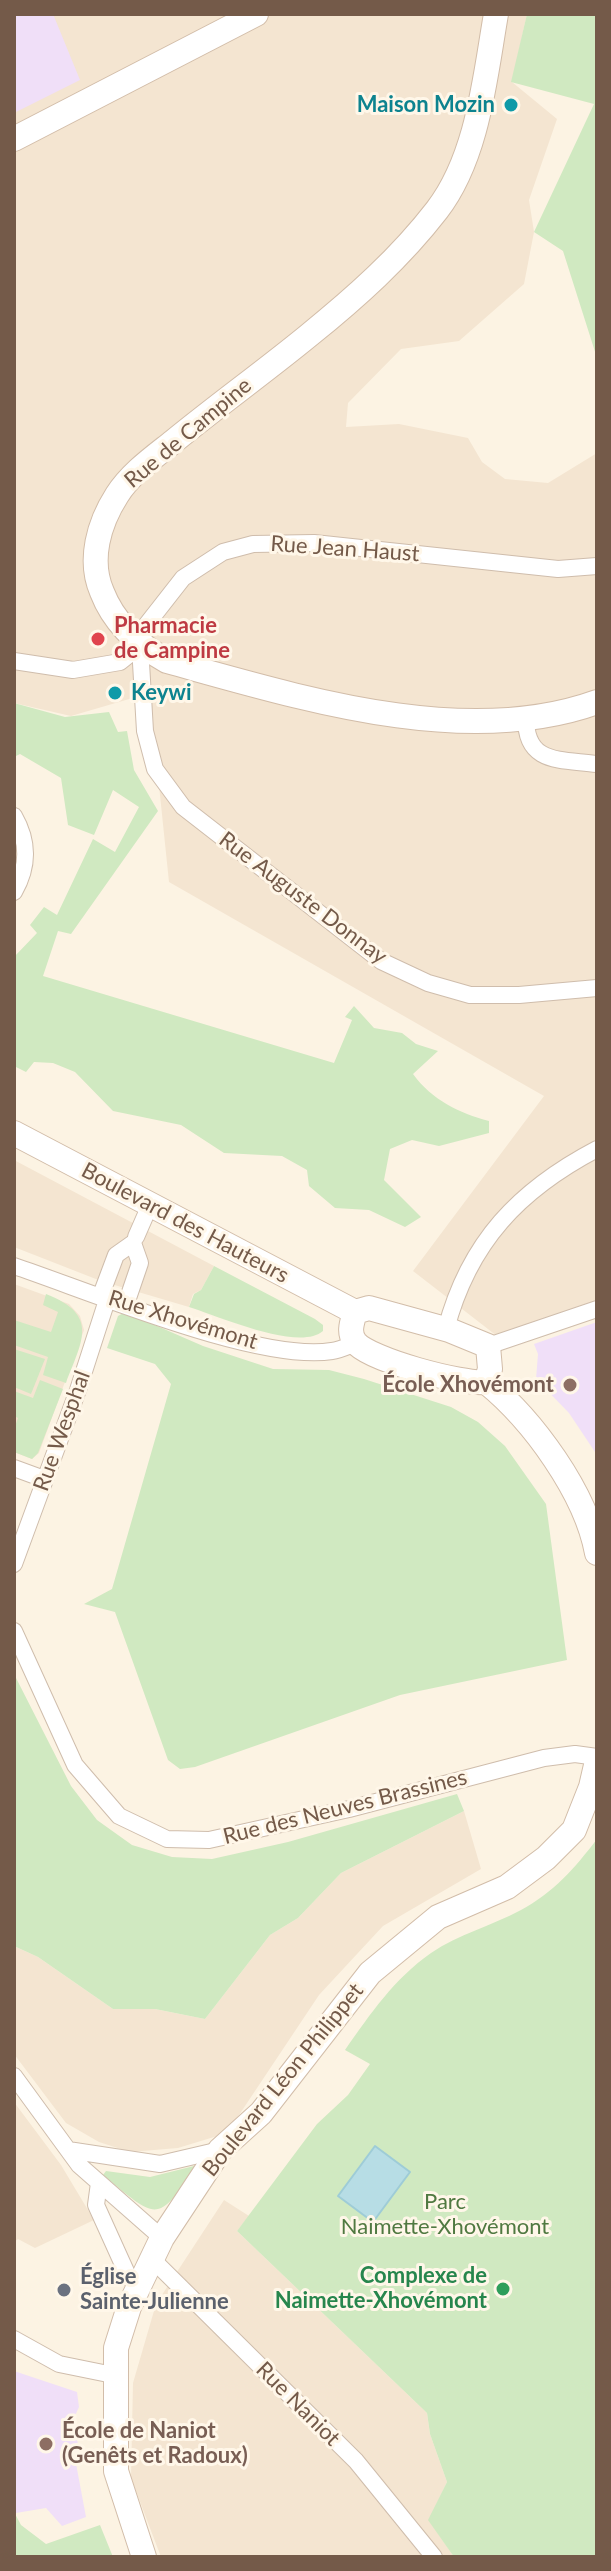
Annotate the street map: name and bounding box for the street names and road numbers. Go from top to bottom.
street label: Rue de Campine [119,372,257,494]
street label: Rue Jean Haust [270,531,420,567]
street label: Rue Auguste Donnay [214,826,392,970]
street label: Boulevard des Hauteurs [77,1157,293,1289]
street label: Rue Xhovémont [105,1285,261,1355]
street label: Rue Wesphal [28,1367,96,1495]
street label: Rue des Neuves Brassines [220,1764,470,1850]
street label: Boulevard Léon Philippet [197,1978,369,2182]
street label: Rue Naniot [250,2356,346,2452]

